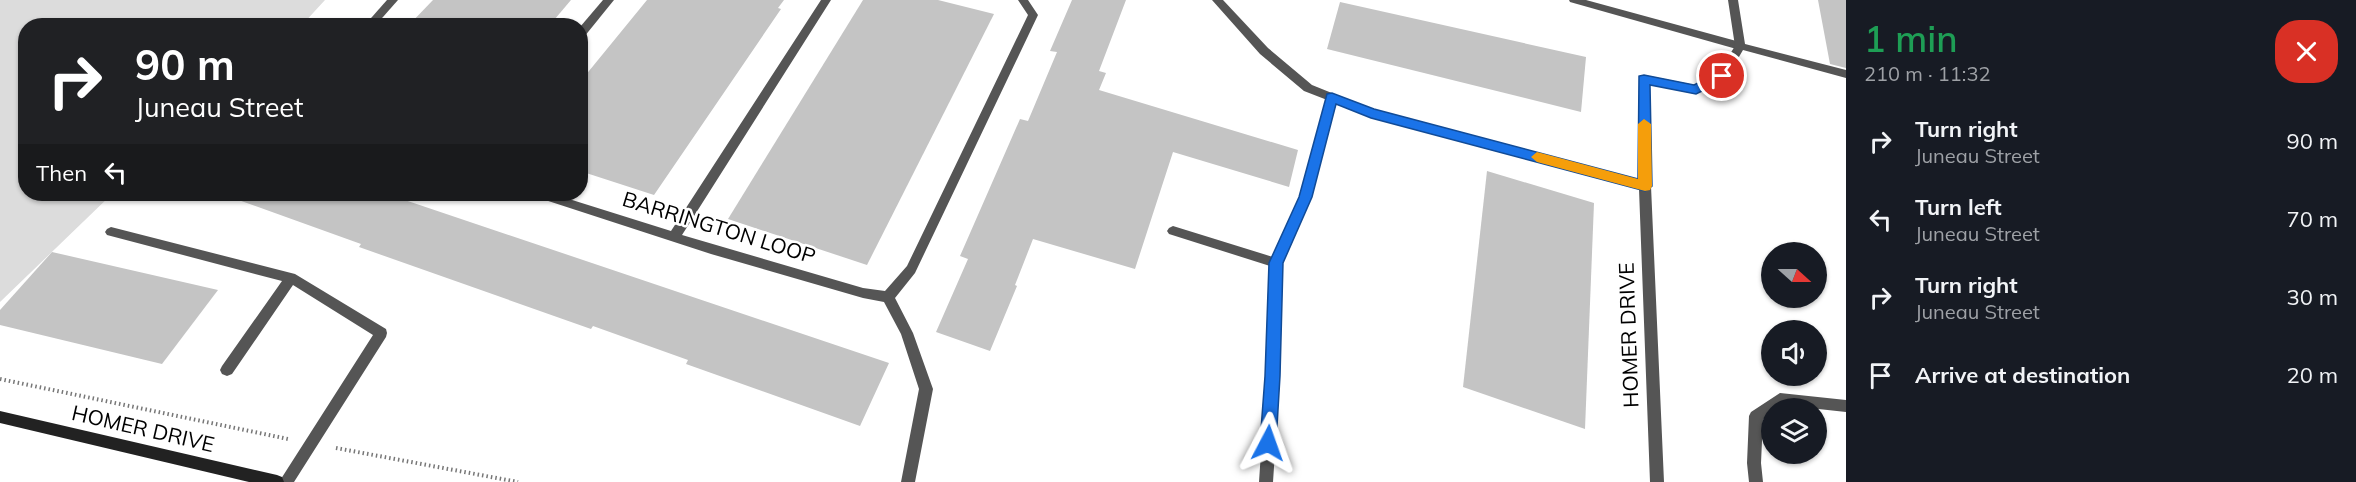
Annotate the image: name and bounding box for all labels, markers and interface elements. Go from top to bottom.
text: 1 min [1864,16,1958,61]
button: close [2275,20,2338,83]
text: 90 m [135,38,235,91]
icon: right [36,42,114,120]
pin [1696,50,1747,101]
icon: arrive [1705,59,1738,92]
text: 210 m · 11:32 [1864,61,1990,86]
text: Juneau Street [135,90,303,124]
text: Turn right [1915,115,2018,143]
icon: right [1864,125,1897,158]
text: 90 m [2287,127,2338,155]
text: Juneau Street [1915,143,2040,168]
icon: left [99,156,132,189]
text: Then [36,159,87,187]
street label: BARRINGTON LOOP [619,185,819,269]
text: Turn left [1915,193,2002,221]
icon: left [1864,203,1897,236]
text: 70 m [2287,205,2338,233]
text: Juneau Street [1915,221,2040,246]
north arrow [1761,242,1827,308]
map controls [1761,242,1827,464]
street label: HOMER DRIVE [1612,262,1644,408]
text: Turn right [1915,271,2018,299]
icon: right [1864,281,1897,314]
text: 30 m [2287,283,2338,311]
text: Juneau Street [1915,299,2040,324]
button: sound [1761,320,1827,386]
icon: arrive [1864,359,1897,392]
text: Arrive at destination [1915,361,2130,389]
text: 20 m [2287,361,2338,389]
button: layers [1761,398,1827,464]
street label: HOMER DRIVE [69,399,217,457]
position arrow [1236,411,1300,475]

